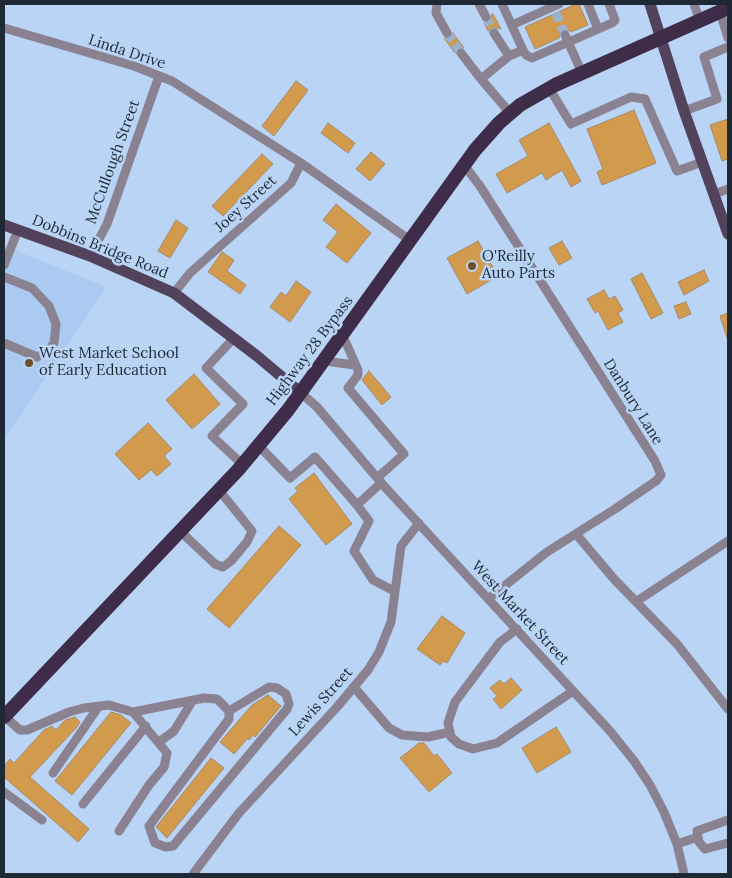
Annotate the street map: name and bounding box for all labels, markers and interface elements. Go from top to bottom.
street label: Linda Drive [86,31,168,73]
street label: McCullough Street [82,97,144,227]
street label: Joey Street [211,172,281,236]
street label: Dobbins Bridge Road [29,211,171,283]
place label: O'Reilly Auto Parts [482,248,555,283]
marker: O'Reilly Auto Parts [466,260,478,272]
street label: Highway 28 Bypass [263,293,357,409]
place label: West Market School of Early Education [39,345,179,380]
street label: Danbury Lane [599,356,667,448]
marker: West Market School of Early Education [23,357,35,369]
street label: West Market Street [467,557,573,669]
street label: Lewis Street [285,664,357,740]

